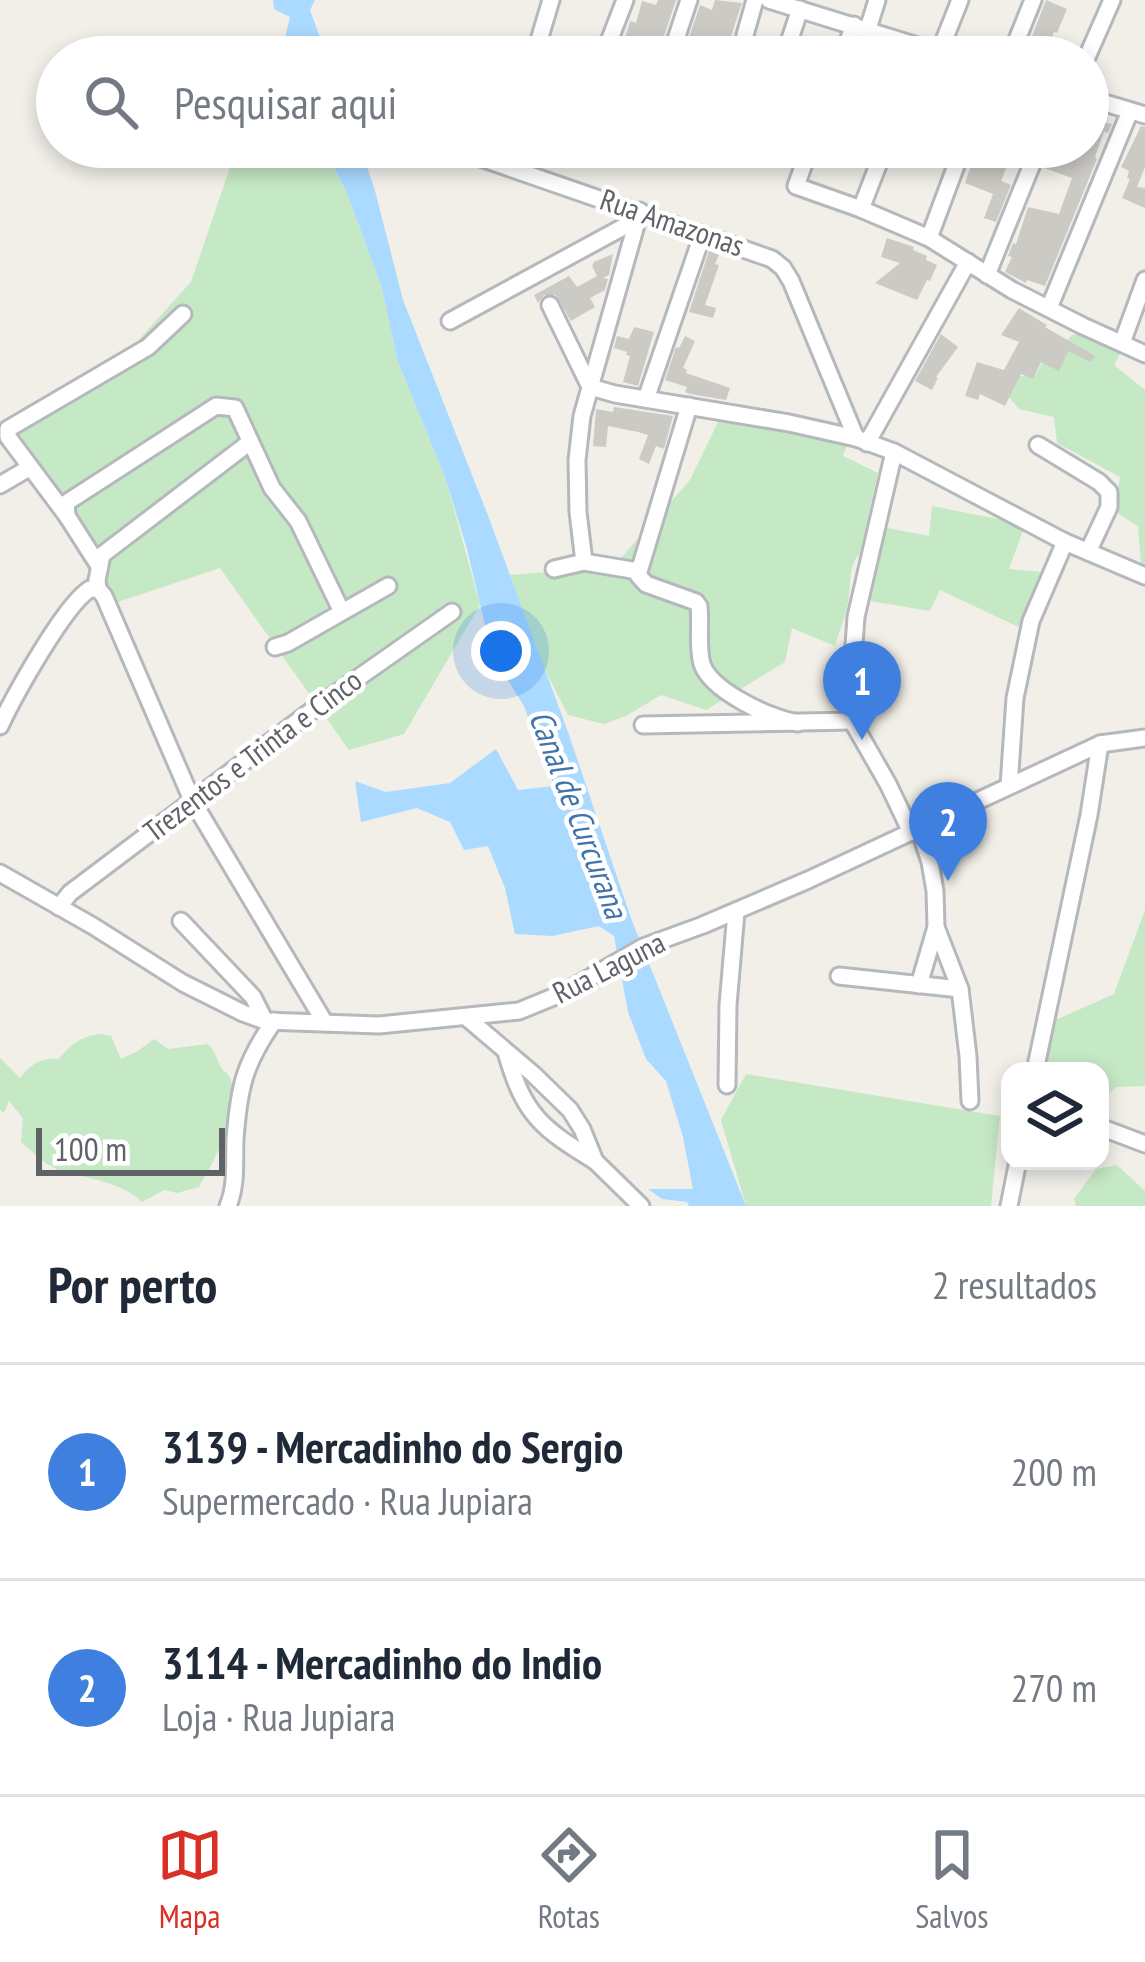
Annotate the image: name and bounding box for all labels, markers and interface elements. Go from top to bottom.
search box [36,36,1109,168]
icon: search [78,69,144,135]
text: Pesquisar aqui [174,73,397,131]
street label: Rua Amazonas [596,179,749,264]
your location [471,621,531,681]
pin: 1 [823,641,901,740]
street label: Trezentos e Trinta e Cinco [135,660,369,850]
water label: Canal de Curcurana [520,704,639,926]
pin: 2 [909,782,987,881]
street label: Rua Laguna [546,922,671,1011]
map controls [1001,1062,1109,1170]
button: layers [1001,1062,1109,1170]
scale bar [36,1122,225,1175]
text: 100 m [54,1127,127,1170]
text: Por perto [48,1251,217,1317]
text: 2 resultados [932,1259,1097,1310]
text: 3139 - Mercadinho do Sergio [162,1417,623,1475]
text: 1 [78,1446,96,1497]
text: 200 m [1011,1446,1097,1497]
text: Supermercado · Rua Jupiara [162,1475,533,1526]
text: 3114 - Mercadinho do Indio [162,1633,602,1691]
text: 2 [78,1662,96,1713]
text: 270 m [1011,1662,1097,1713]
text: Loja · Rua Jupiara [162,1691,395,1742]
tab: Mapa [157,1822,223,1937]
tab: Rotas [536,1822,602,1937]
tab: Salvos [915,1822,988,1937]

